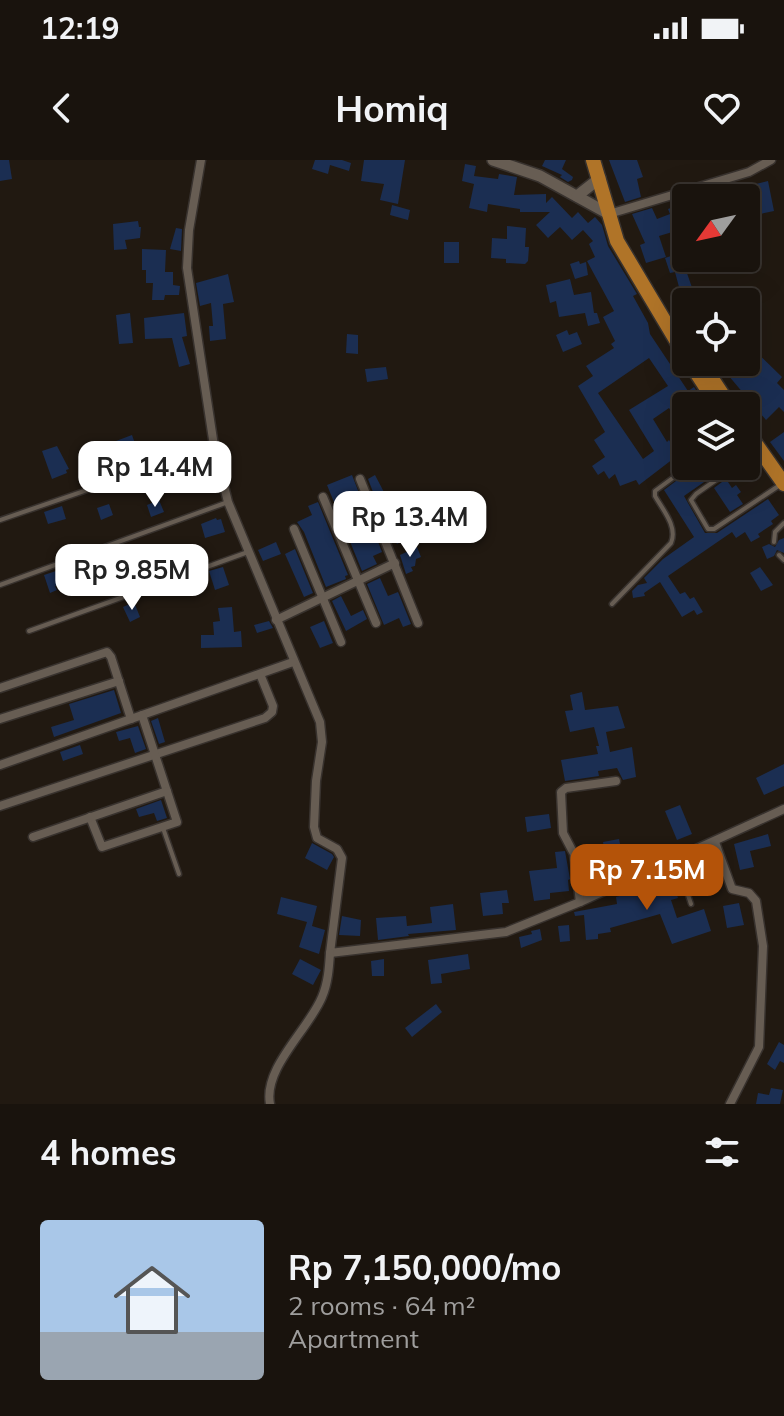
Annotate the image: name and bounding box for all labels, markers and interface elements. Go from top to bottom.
text: 12:19 [40,9,119,47]
icon: back [40,86,84,130]
text: Homiq [335,86,449,131]
icon: heart [700,86,744,130]
north arrow [672,184,760,272]
map controls [672,184,760,480]
button: locate [672,288,760,376]
button: layers [672,392,760,480]
pin: Rp 14.4M [72,441,238,509]
text: Rp 14.4M [96,450,214,483]
pin: Rp 13.4M [327,491,493,559]
text: Rp 13.4M [351,500,469,533]
pin: Rp 9.85M [49,544,215,612]
text: Rp 9.85M [73,553,191,586]
pin: Rp 7.15M [564,844,730,912]
text: Rp 7.15M [588,853,706,886]
icon: filters [700,1130,744,1174]
text: 4 homes [40,1131,177,1174]
text: Rp 7,150,000/mo [288,1246,561,1289]
icon: home [104,1252,200,1348]
text: 2 rooms · 64 m² [288,1289,475,1322]
text: Apartment [288,1322,419,1355]

